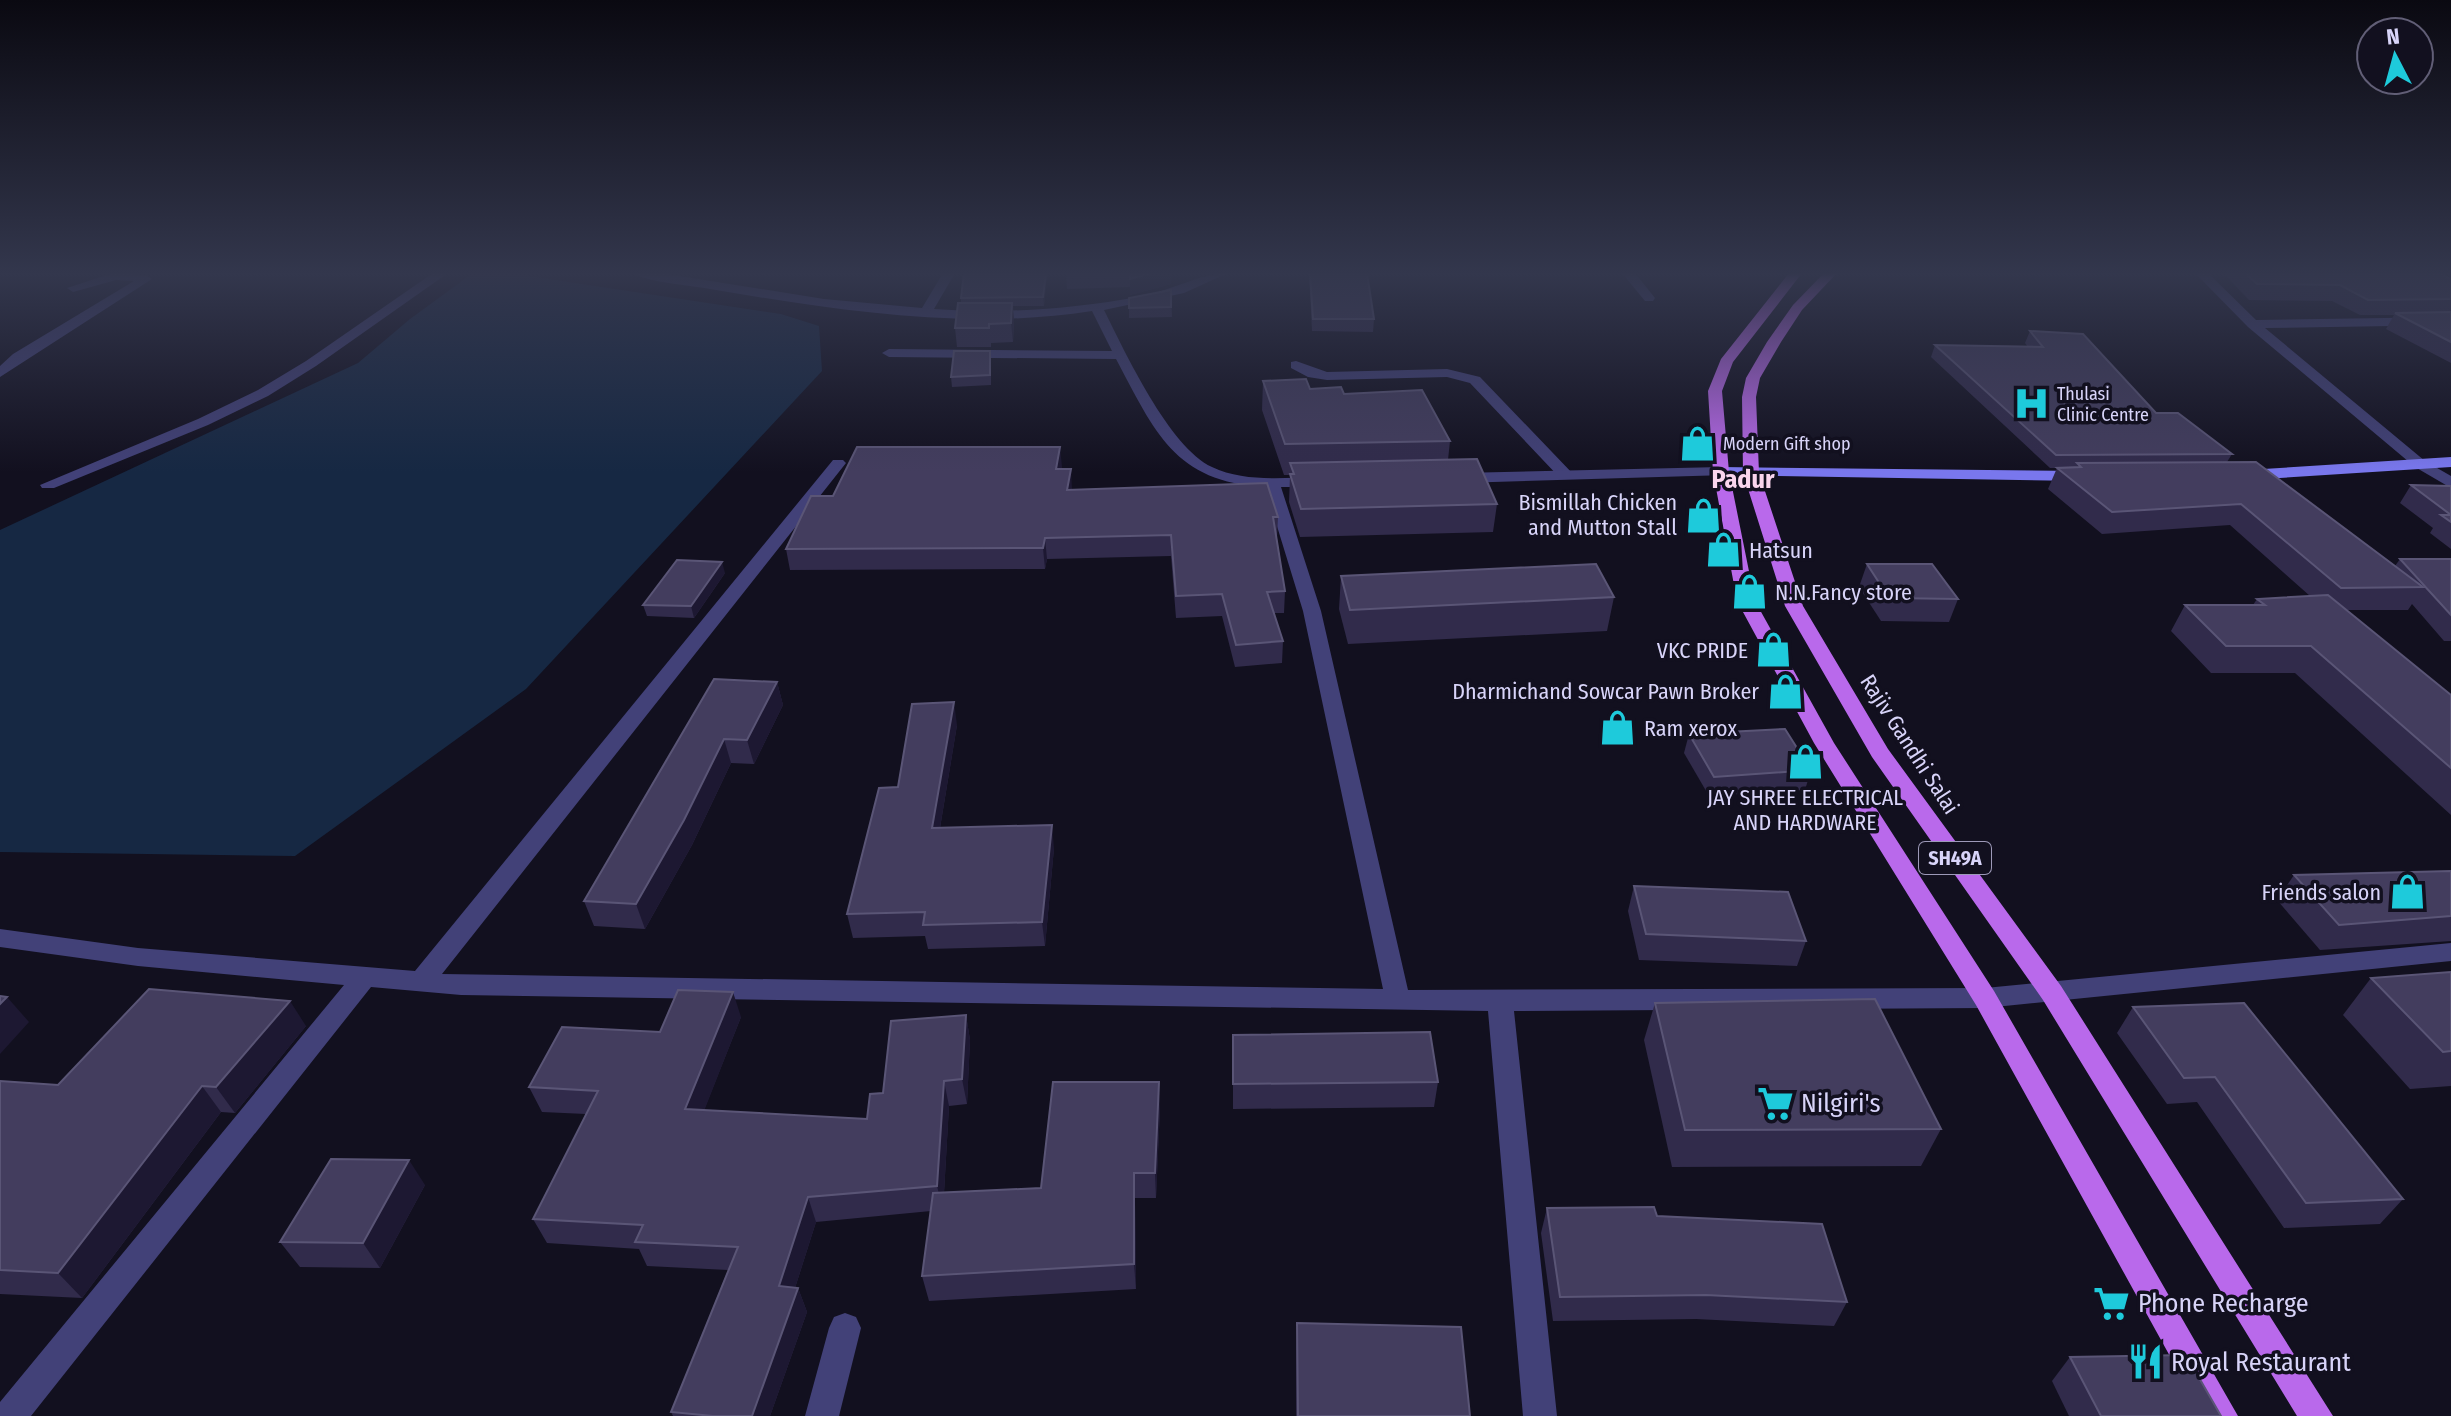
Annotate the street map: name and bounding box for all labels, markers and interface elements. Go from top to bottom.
north arrow [2355,16,2435,96]
text: N [2385,22,2401,51]
place label: Thulasi Clinic Centre [2057,383,2149,426]
hospital icon: Thulasi Clinic Centre [2012,385,2050,423]
shop icon: Modern Gift shop [1678,425,1716,463]
place label: Modern Gift shop [1723,433,1851,455]
district label: Padur [1711,464,1775,495]
place label: Bismillah Chicken and Mutton Stall [1518,489,1677,541]
shop icon: Bismillah Chicken and Mutton Stall [1684,496,1722,534]
shop icon: Hatsun [1704,531,1742,569]
place label: Hatsun [1749,537,1813,564]
shop icon: N.N.Fancy store [1730,573,1768,611]
place label: N.N.Fancy store [1775,579,1912,606]
shop icon: VKC PRIDE [1755,631,1793,669]
place label: VKC PRIDE [1657,637,1748,664]
street label: Rajiv Gandhi Salai [1854,669,1965,819]
shop icon: Dharmichand Sowcar Pawn Broker [1766,672,1804,710]
place label: Dharmichand Sowcar Pawn Broker [1452,678,1759,705]
shop icon: Ram xerox [1599,709,1637,747]
place label: Ram xerox [1644,715,1737,742]
shop icon: JAY SHREE ELECTRICAL AND HARDWARE [1786,742,1824,780]
place label: JAY SHREE ELECTRICAL AND HARDWARE [1707,784,1903,836]
road number: SH49A [1919,842,1991,874]
shop icon: Friends salon [2388,873,2426,911]
place label: Friends salon [2261,879,2381,906]
supermarket icon: Nilgiri's [1756,1084,1794,1122]
place label: Nilgiri's [1801,1088,1881,1119]
supermarket icon: Phone Recharge [2093,1284,2131,1322]
place label: Phone Recharge [2138,1288,2309,1319]
restaurant icon: Royal Restaurant [2126,1343,2164,1381]
place label: Royal Restaurant [2171,1347,2351,1378]

